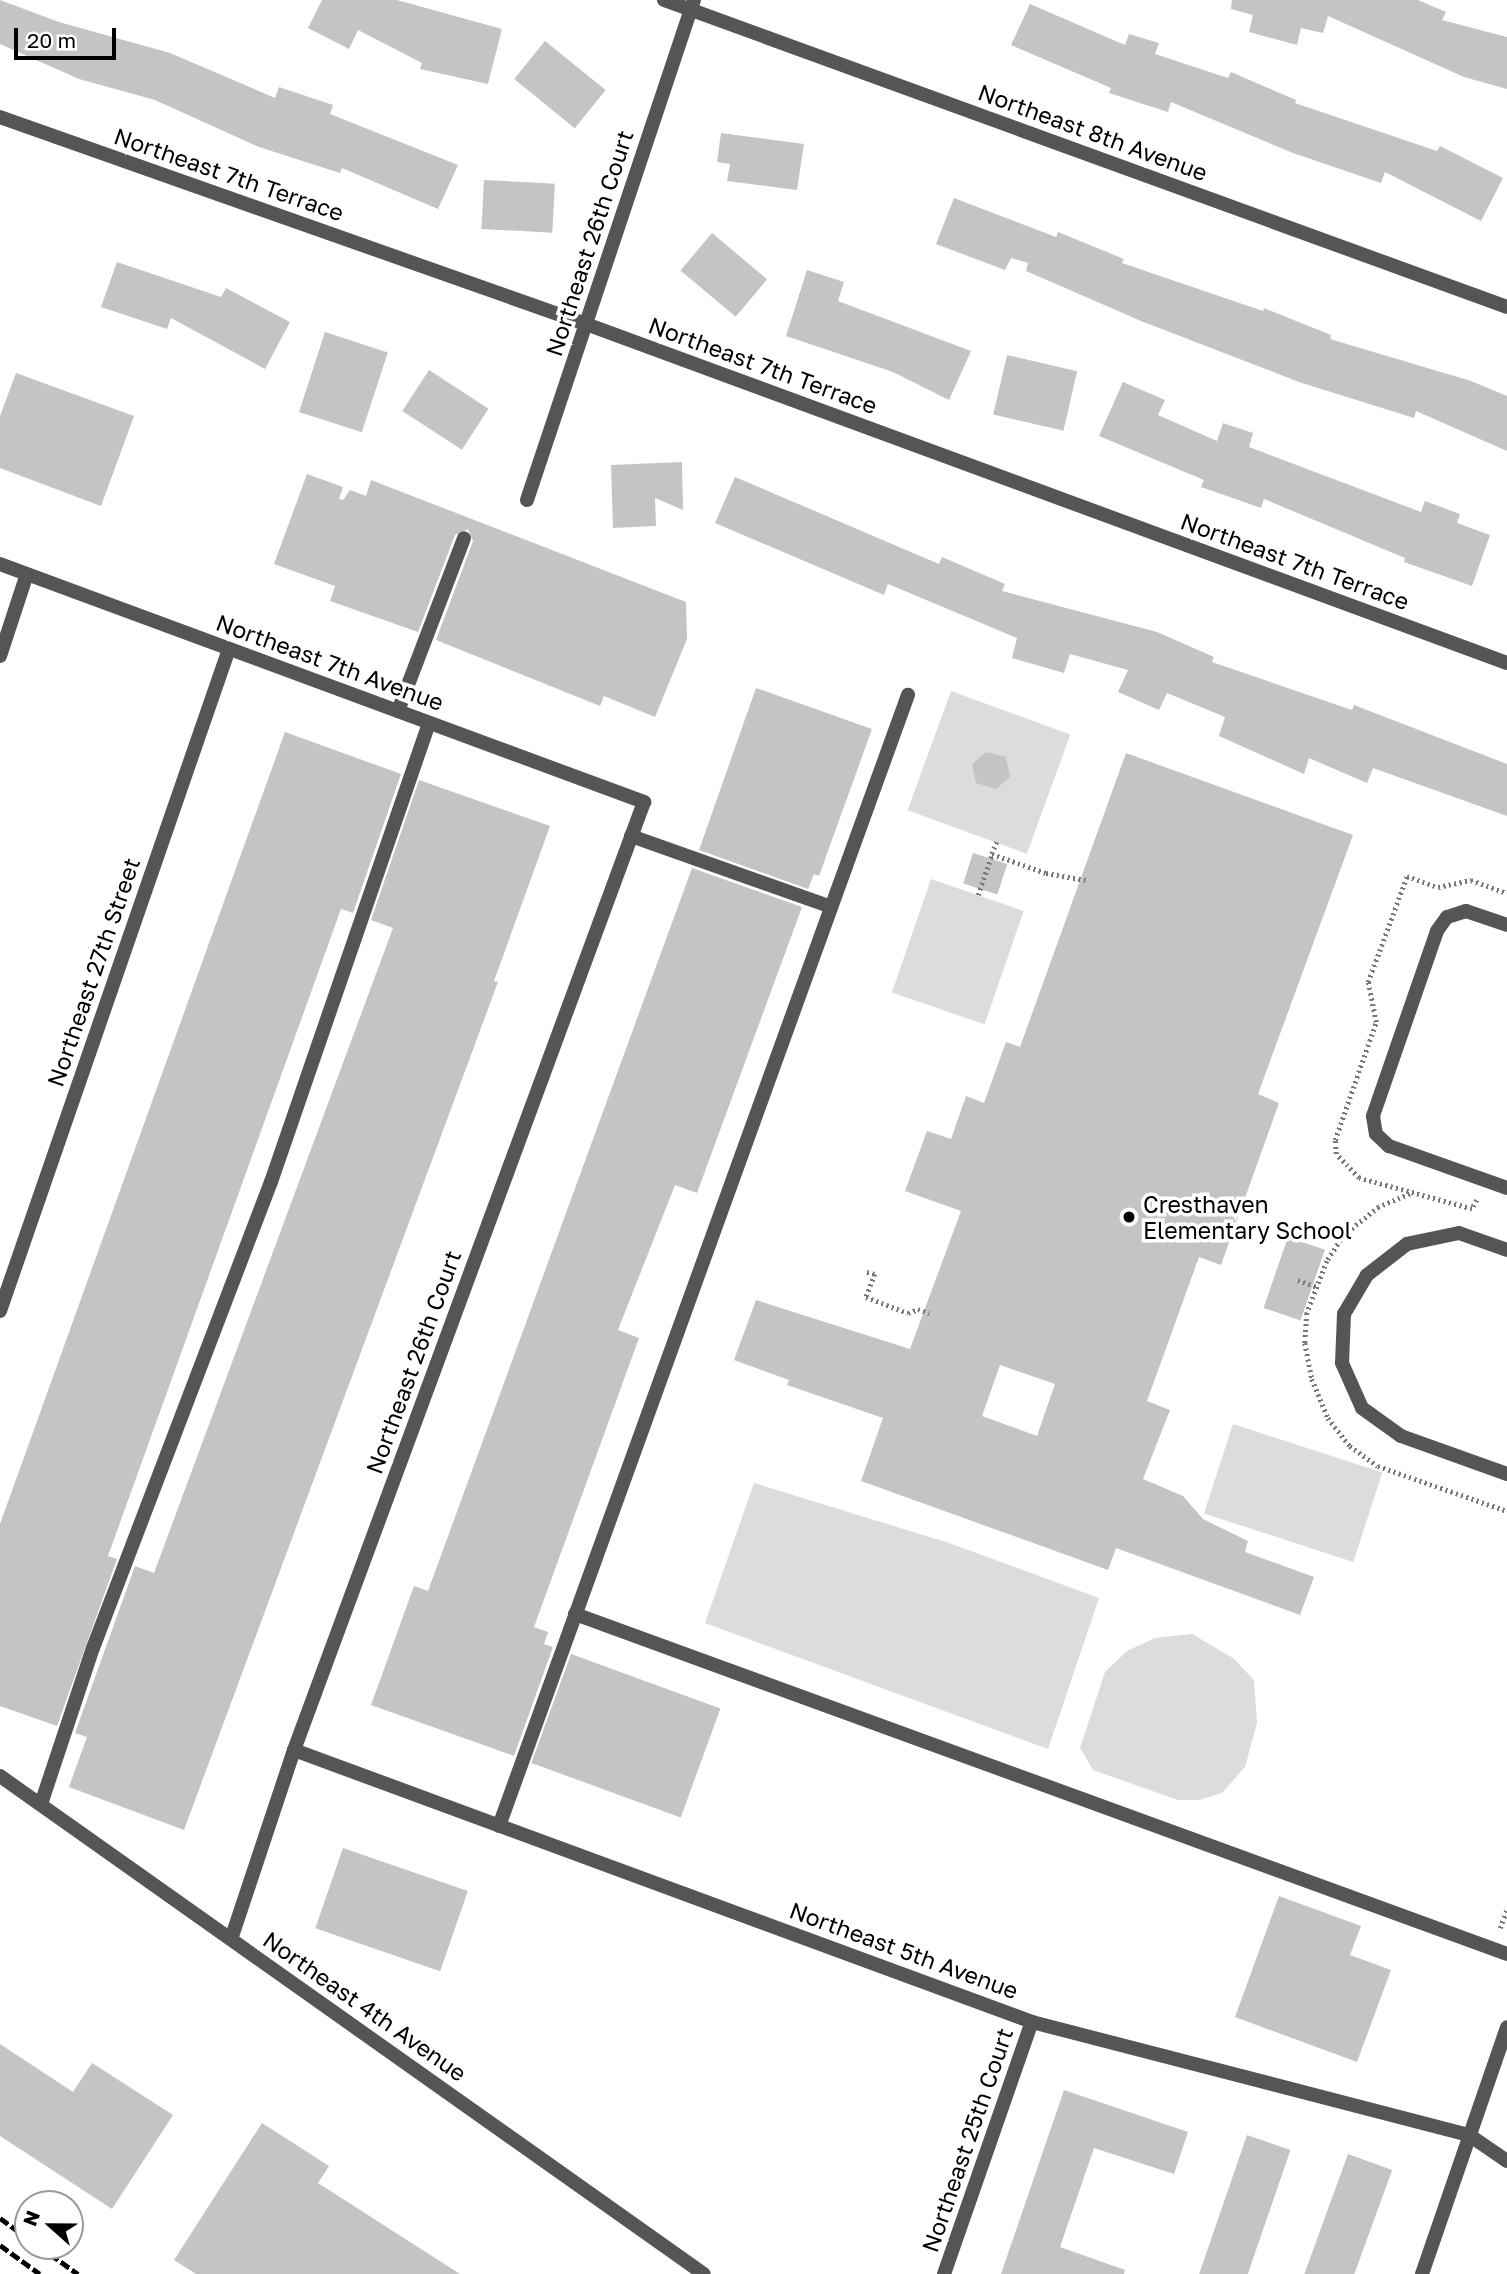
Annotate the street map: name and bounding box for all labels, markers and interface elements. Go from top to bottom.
scale bar [18,14,119,58]
text: 20 m [27,27,76,53]
street label: Northeast 8th Avenue [975,78,1211,186]
street label: Northeast 7th Terrace [111,122,347,226]
street label: Northeast 26th Court [539,127,639,359]
street label: Northeast 7th Terrace [645,311,881,419]
street label: Northeast 7th Terrace [1177,507,1413,615]
street label: Northeast 7th Avenue [213,608,447,716]
street label: Northeast 27th Street [41,854,145,1090]
place label: Cresthaven Elementary School [1143,1190,1352,1244]
marker: Cresthaven Elementary School [1121,1209,1137,1225]
street label: Northeast 26th Court [360,1246,466,1478]
street label: Northeast 5th Avenue [786,1896,1022,2004]
street label: Northeast 4th Avenue [258,1925,472,2087]
street label: Northeast 25th Court [916,2024,1018,2256]
north arrow [14,2190,84,2260]
text: N [17,2207,44,2229]

